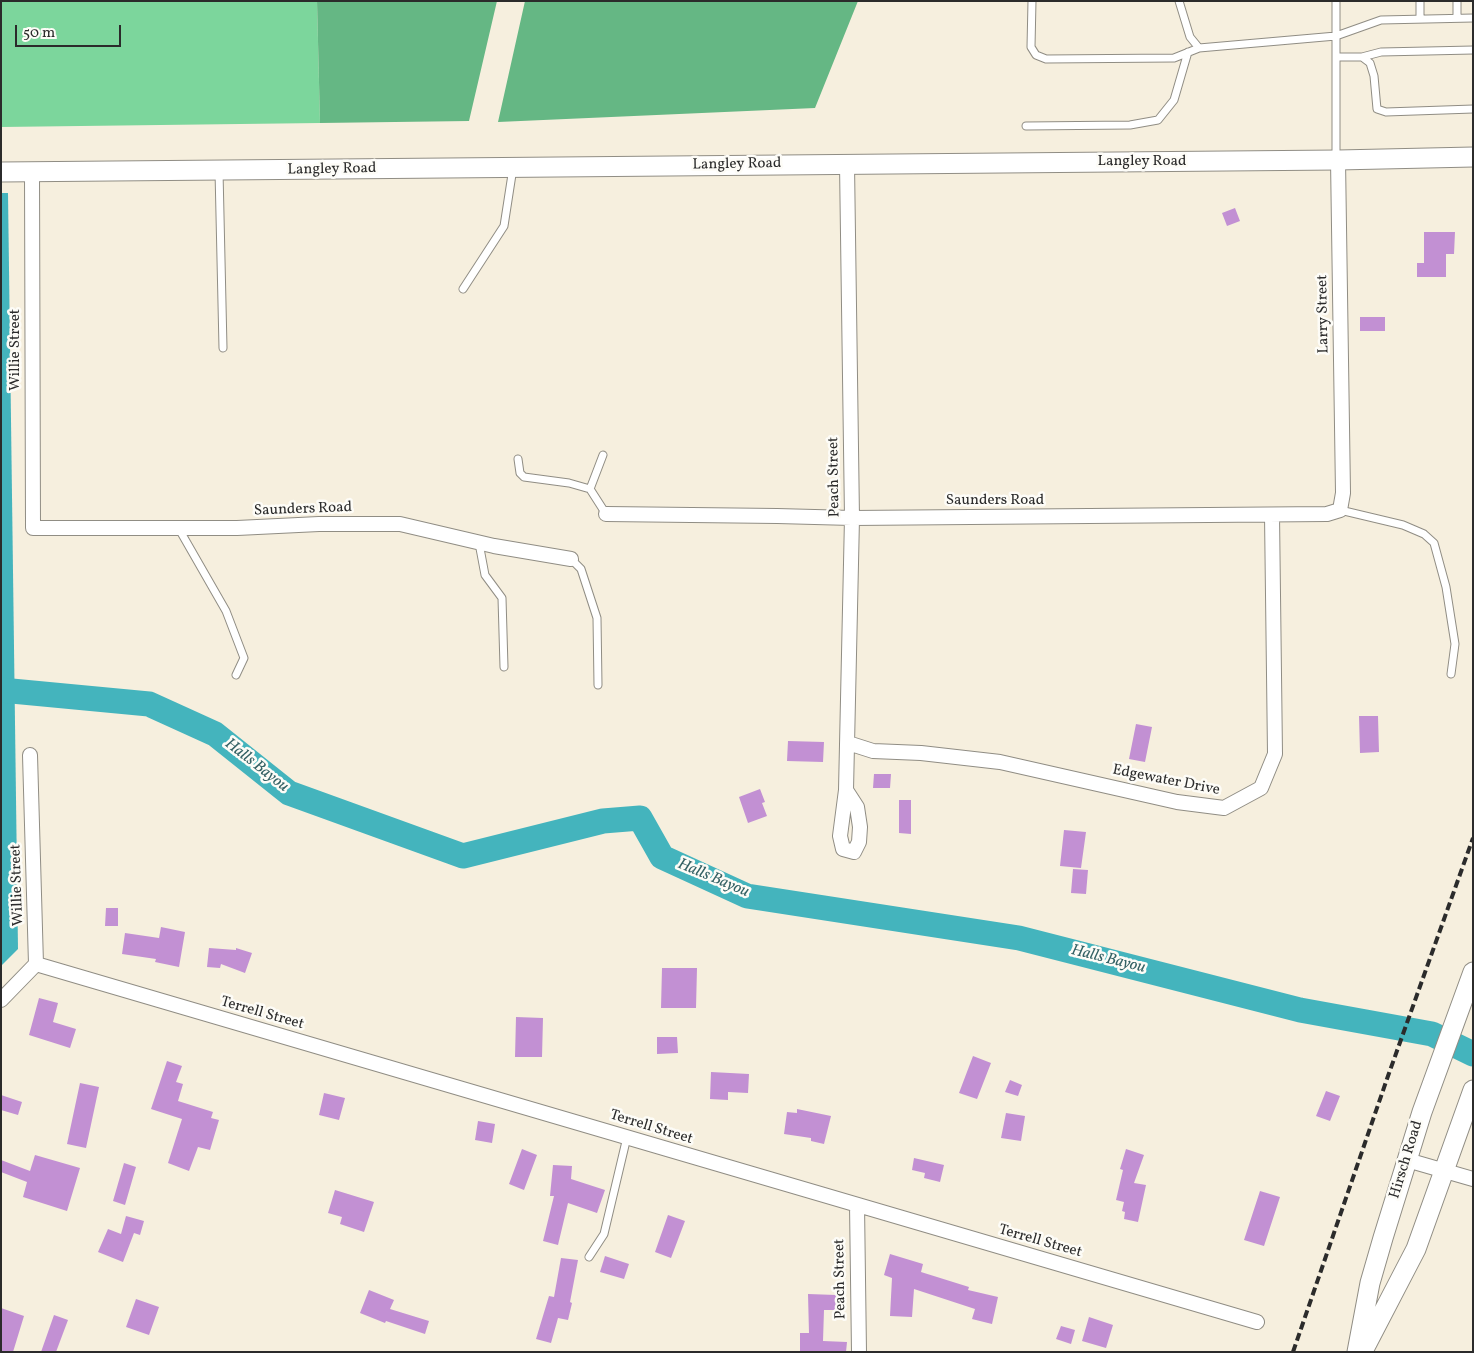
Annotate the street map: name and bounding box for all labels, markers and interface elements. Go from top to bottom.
scale bar [18,15,124,47]
text: 50 m [23,23,55,44]
street label: Langley Road [1098,153,1186,171]
street label: Langley Road [692,155,782,175]
street label: Langley Road [287,160,377,180]
street label: Larry Street [1314,274,1334,354]
street label: Willie Street [7,309,25,391]
street label: Peach Street [825,437,845,517]
street label: Saunders Road [946,492,1044,510]
street label: Saunders Road [254,499,352,521]
water label: Halls Bayou [220,735,292,797]
street label: Edgewater Drive [1111,762,1221,800]
street label: Willie Street [8,844,28,926]
water label: Halls Bayou [674,855,752,903]
water label: Halls Bayou [1069,942,1147,978]
street label: Terrell Street [218,994,306,1034]
street label: Terrell Street [607,1107,695,1149]
street label: Hirsch Road [1387,1119,1427,1201]
street label: Terrell Street [996,1222,1084,1262]
street label: Peach Street [831,1239,851,1319]

